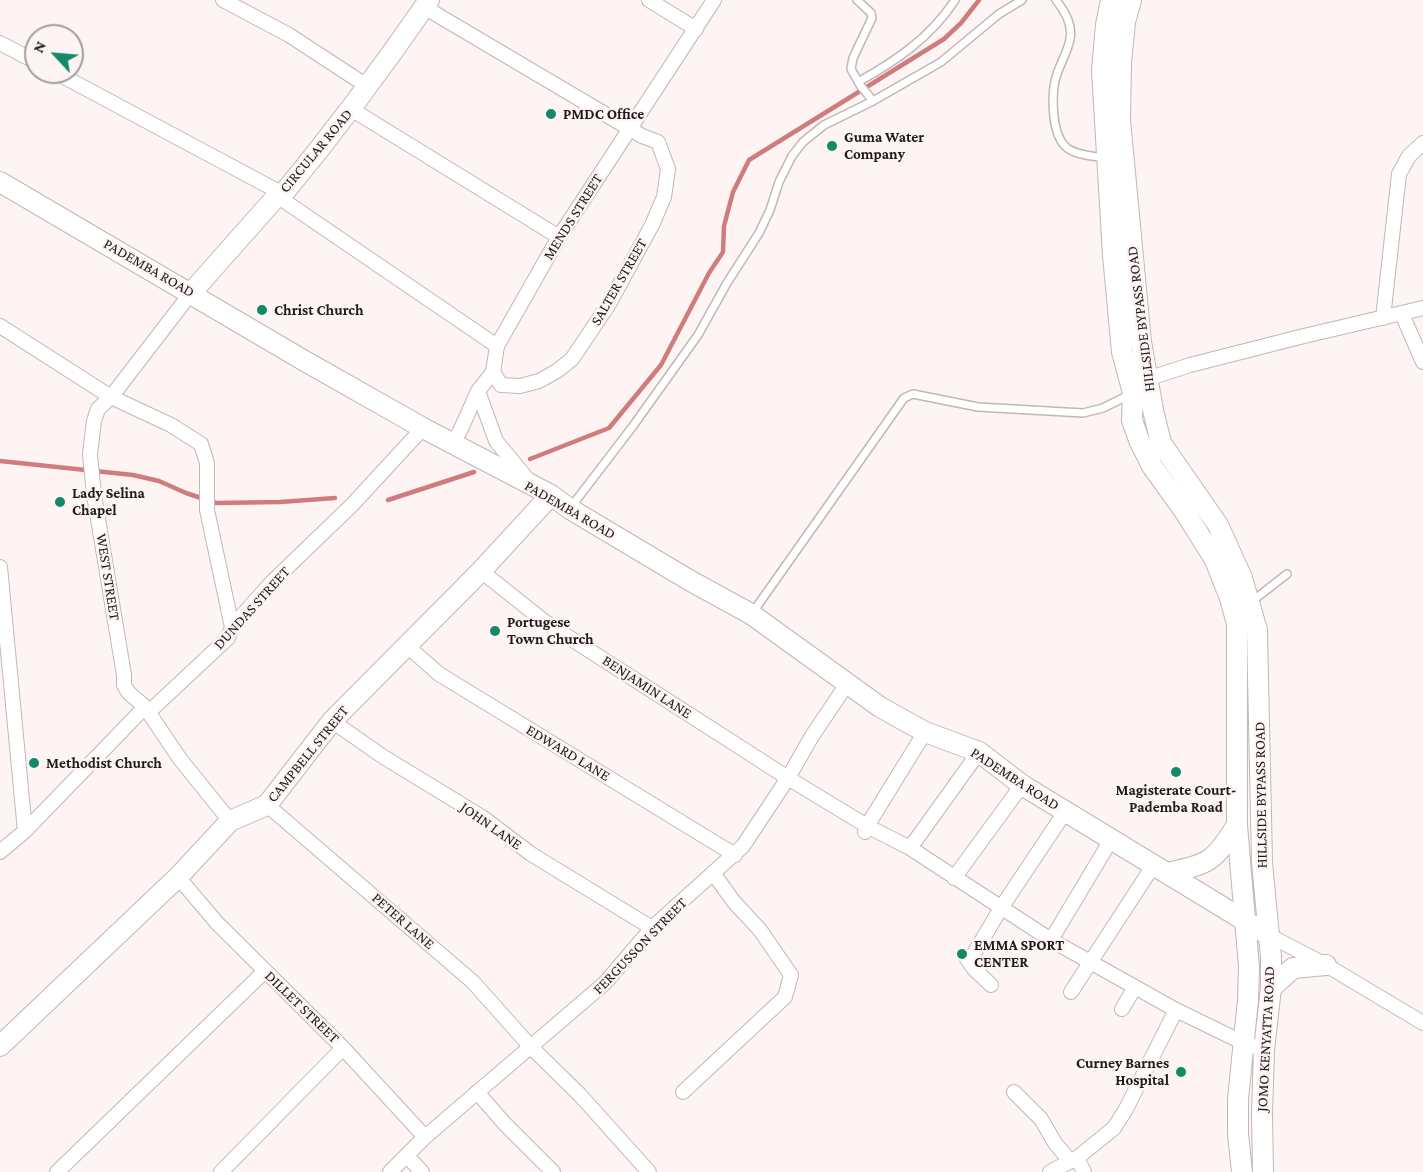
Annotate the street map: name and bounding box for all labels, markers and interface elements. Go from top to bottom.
north arrow [24,24,84,84]
text: N [29,38,49,55]
street label: CIRCULAR ROAD [276,105,356,197]
place label: PMDC Office [563,105,644,123]
marker: PMDC Office [544,107,558,121]
place label: Guma Water Company [844,128,924,163]
marker: Guma Water Company [825,139,839,153]
street label: MENDS STREET [539,171,607,263]
street label: PADEMBA ROAD [100,235,198,301]
street label: SALTER STREET [587,235,651,329]
street label: HILLSIDE BYPASS ROAD [1123,245,1159,393]
place label: Christ Church [274,301,364,319]
marker: Christ Church [255,303,269,317]
street label: PADEMBA ROAD [521,477,619,543]
place label: Lady Selina Chapel [72,484,145,519]
marker: Lady Selina Chapel [53,495,67,509]
street label: WEST STREET [92,532,124,622]
street label: DUNDAS STREET [210,563,294,653]
place label: Portugese Town Church [507,613,594,648]
marker: Portugese Town Church [488,624,502,638]
street label: BENJAMIN LANE [599,651,695,723]
street label: CAMPBELL STREET [263,702,353,806]
street label: EDWARD LANE [523,721,613,785]
street label: HILLSIDE BYPASS ROAD [1251,721,1271,869]
street label: PADEMBA ROAD [967,744,1063,814]
place label: Methodist Church [46,754,162,772]
marker: Methodist Church [27,756,41,770]
marker: Magisterate Court- Pademba Road [1169,765,1183,779]
place label: Magisterate Court- Pademba Road [1115,781,1237,816]
street label: JOHN LANE [457,798,525,854]
street label: PETER LANE [368,889,438,953]
street label: FERGUSSON STREET [589,894,691,998]
place label: EMMA SPORT CENTER [974,936,1064,971]
marker: EMMA SPORT CENTER [955,947,969,961]
street label: JOMO KENYATTA ROAD [1253,966,1279,1112]
street label: DILLET STREET [261,967,343,1047]
place label: Curney Barnes Hospital [1076,1054,1169,1089]
marker: Curney Barnes Hospital [1174,1065,1188,1079]

